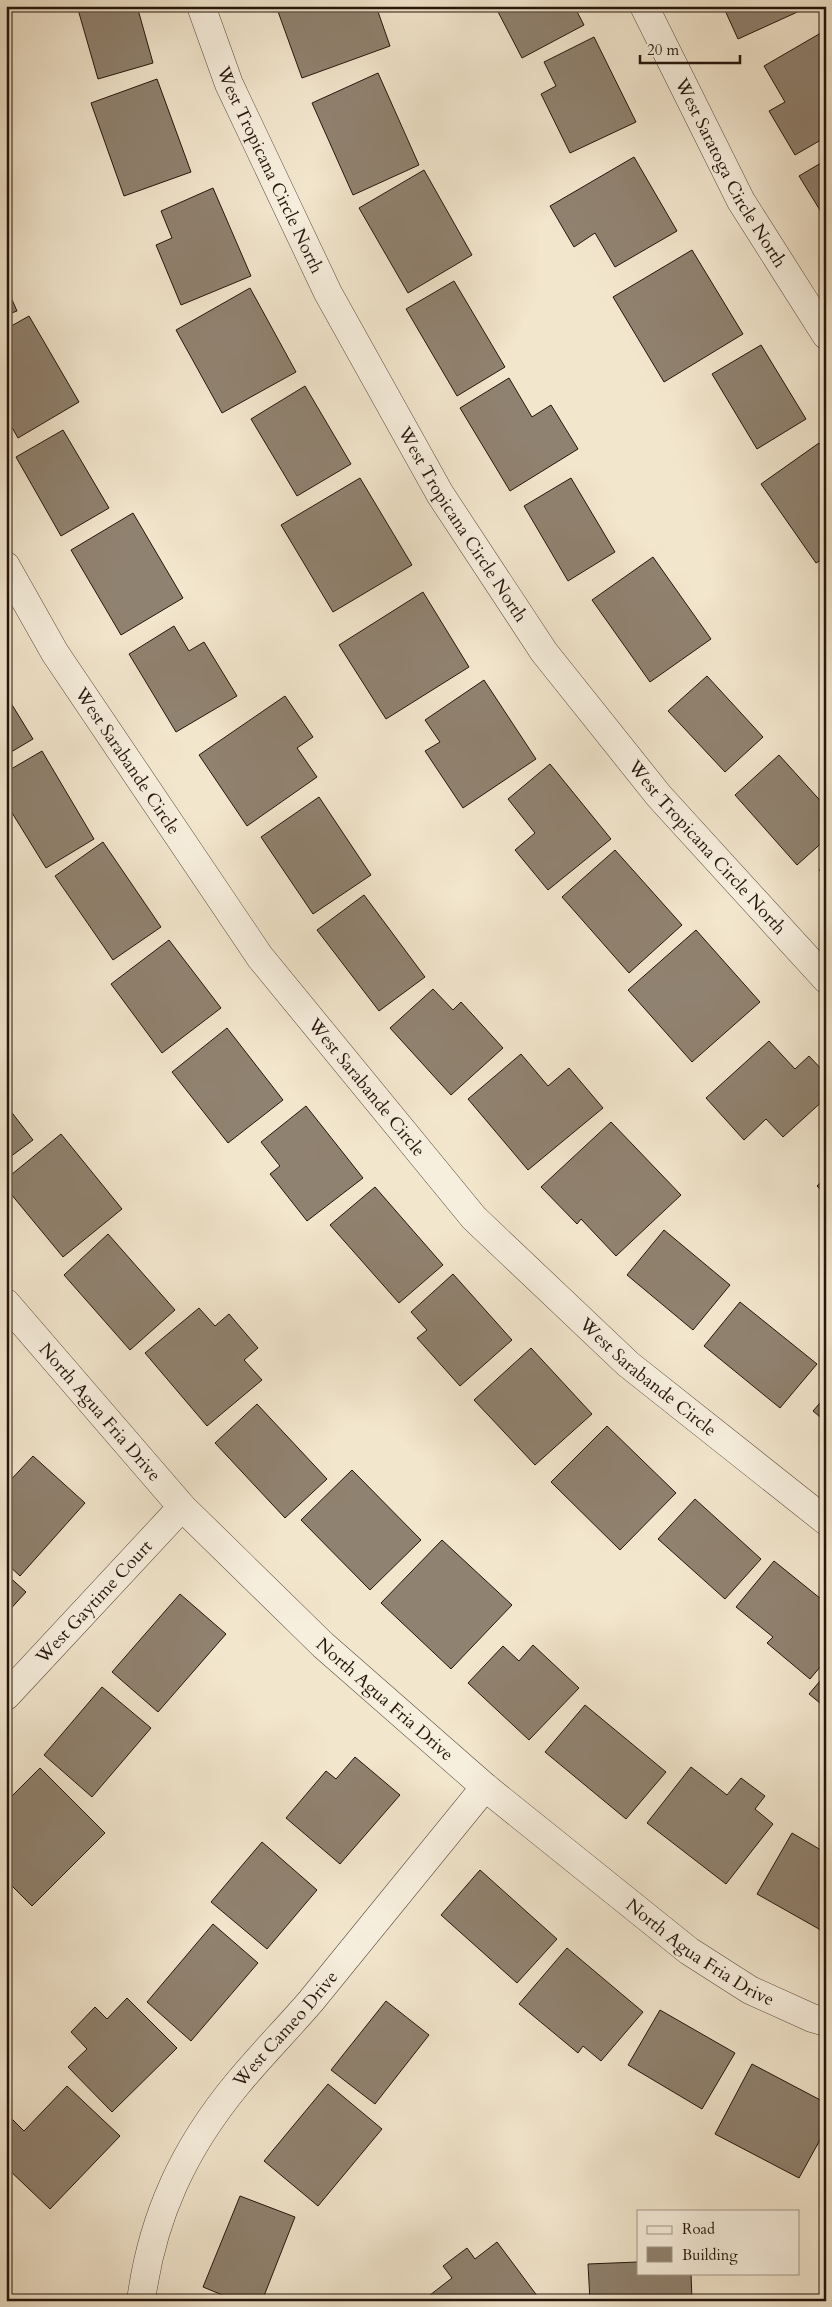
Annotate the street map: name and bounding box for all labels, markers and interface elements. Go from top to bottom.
scale bar [640,32,740,64]
text: 20 m [647,40,679,60]
street label: West Tropicana Circle North [210,62,329,278]
street label: West Saratoga Circle North [668,73,792,273]
street label: West Tropicana Circle North [391,421,533,627]
street label: West Sarabande Circle [68,682,186,840]
street label: West Tropicana Circle North [622,754,792,940]
street label: West Sarabande Circle [301,1012,431,1162]
street label: West Sarabande Circle [573,1312,722,1443]
street label: North Agua Fria Drive [33,1338,167,1487]
street label: West Gaytime Court [30,1534,158,1670]
street label: North Agua Fria Drive [310,1632,459,1767]
street label: North Agua Fria Drive [620,1893,778,2012]
street label: West Cameo Drive [227,1965,344,2094]
legend [637,2210,800,2274]
text: Road [682,2219,715,2239]
text: Building [682,2245,738,2265]

